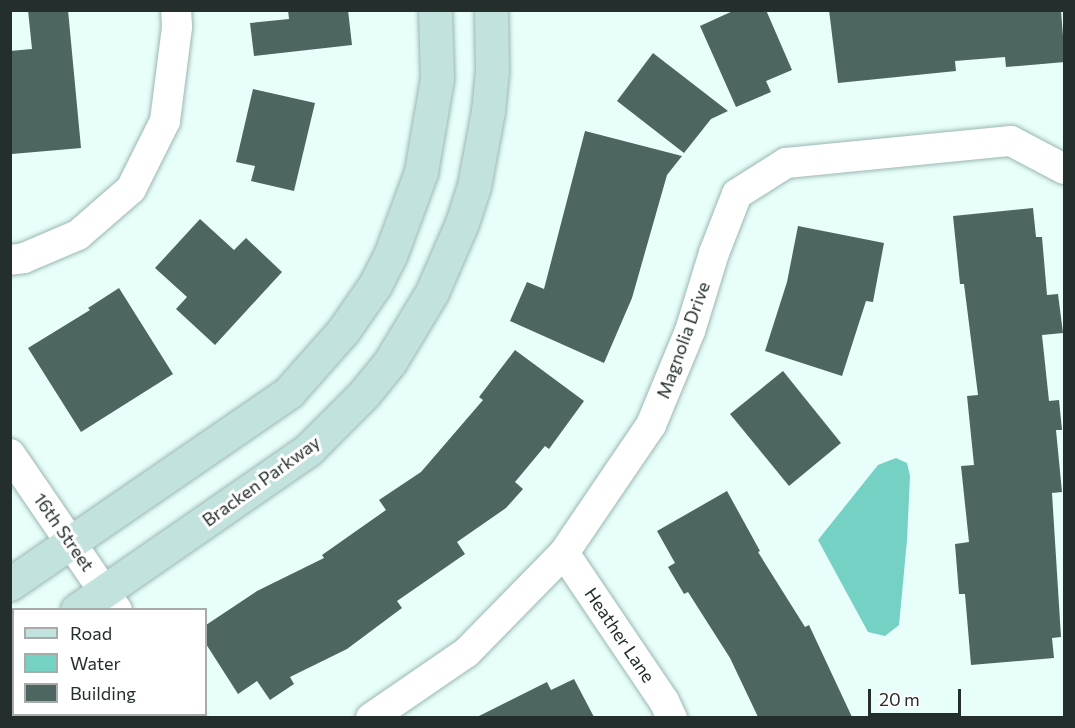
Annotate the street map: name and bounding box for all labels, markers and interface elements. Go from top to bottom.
street label: Magnolia Drive [652,279,714,401]
street label: Bracken Parkway [198,431,324,531]
street label: 16th Street [29,489,99,575]
street label: Heather Lane [580,583,660,687]
legend [12,608,207,716]
text: Road [70,622,112,644]
text: Water [70,652,121,674]
scale bar [871,677,964,715]
text: Building [70,682,136,704]
text: 20 m [879,688,920,710]

